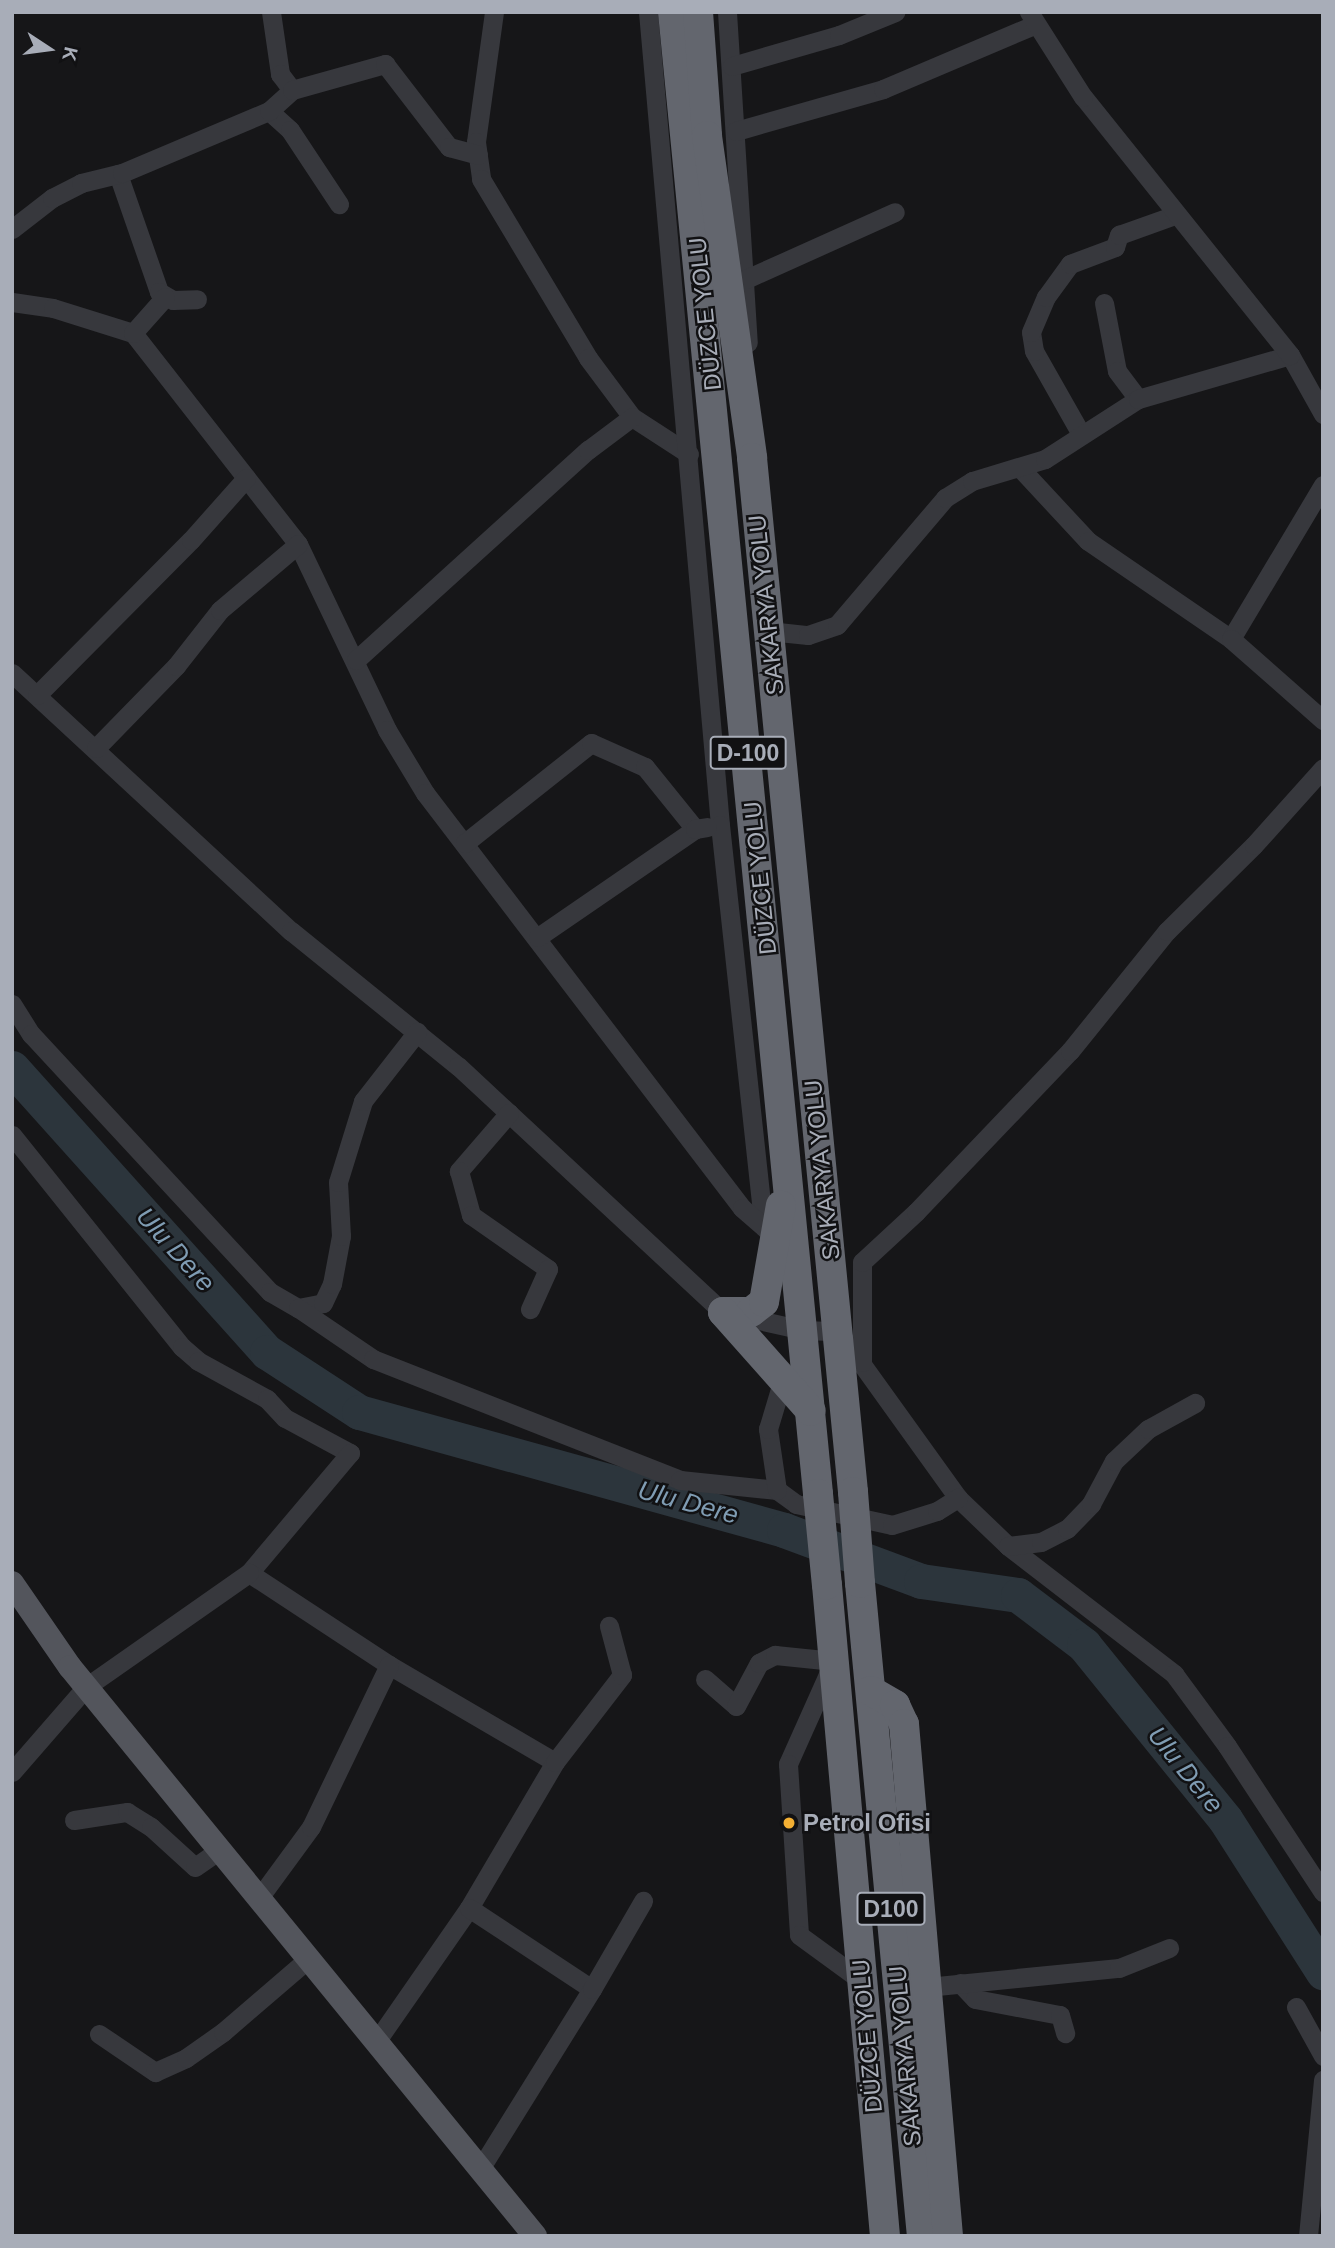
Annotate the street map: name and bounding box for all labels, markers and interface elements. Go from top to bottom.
north arrow [14,14,84,84]
text: K [58,45,82,63]
street label: DÜZCE YOLU [683,236,727,392]
street label: SAKARYA YOLU [742,512,790,698]
road number: D-100 [710,734,786,772]
street label: DÜZCE YOLU [738,800,782,956]
street label: SAKARYA YOLU [798,1077,846,1263]
water label: Ulu Dere [129,1201,221,1299]
water label: Ulu Dere [634,1475,742,1531]
water label: Ulu Dere [1141,1720,1229,1820]
place label: Petrol Ofisi [803,1809,931,1837]
marker: Petrol Ofisi [781,1815,797,1831]
road number: D100 [856,1890,926,1928]
street label: DÜZCE YOLU [846,1958,888,2114]
street label: SAKARYA YOLU [883,1963,927,2149]

